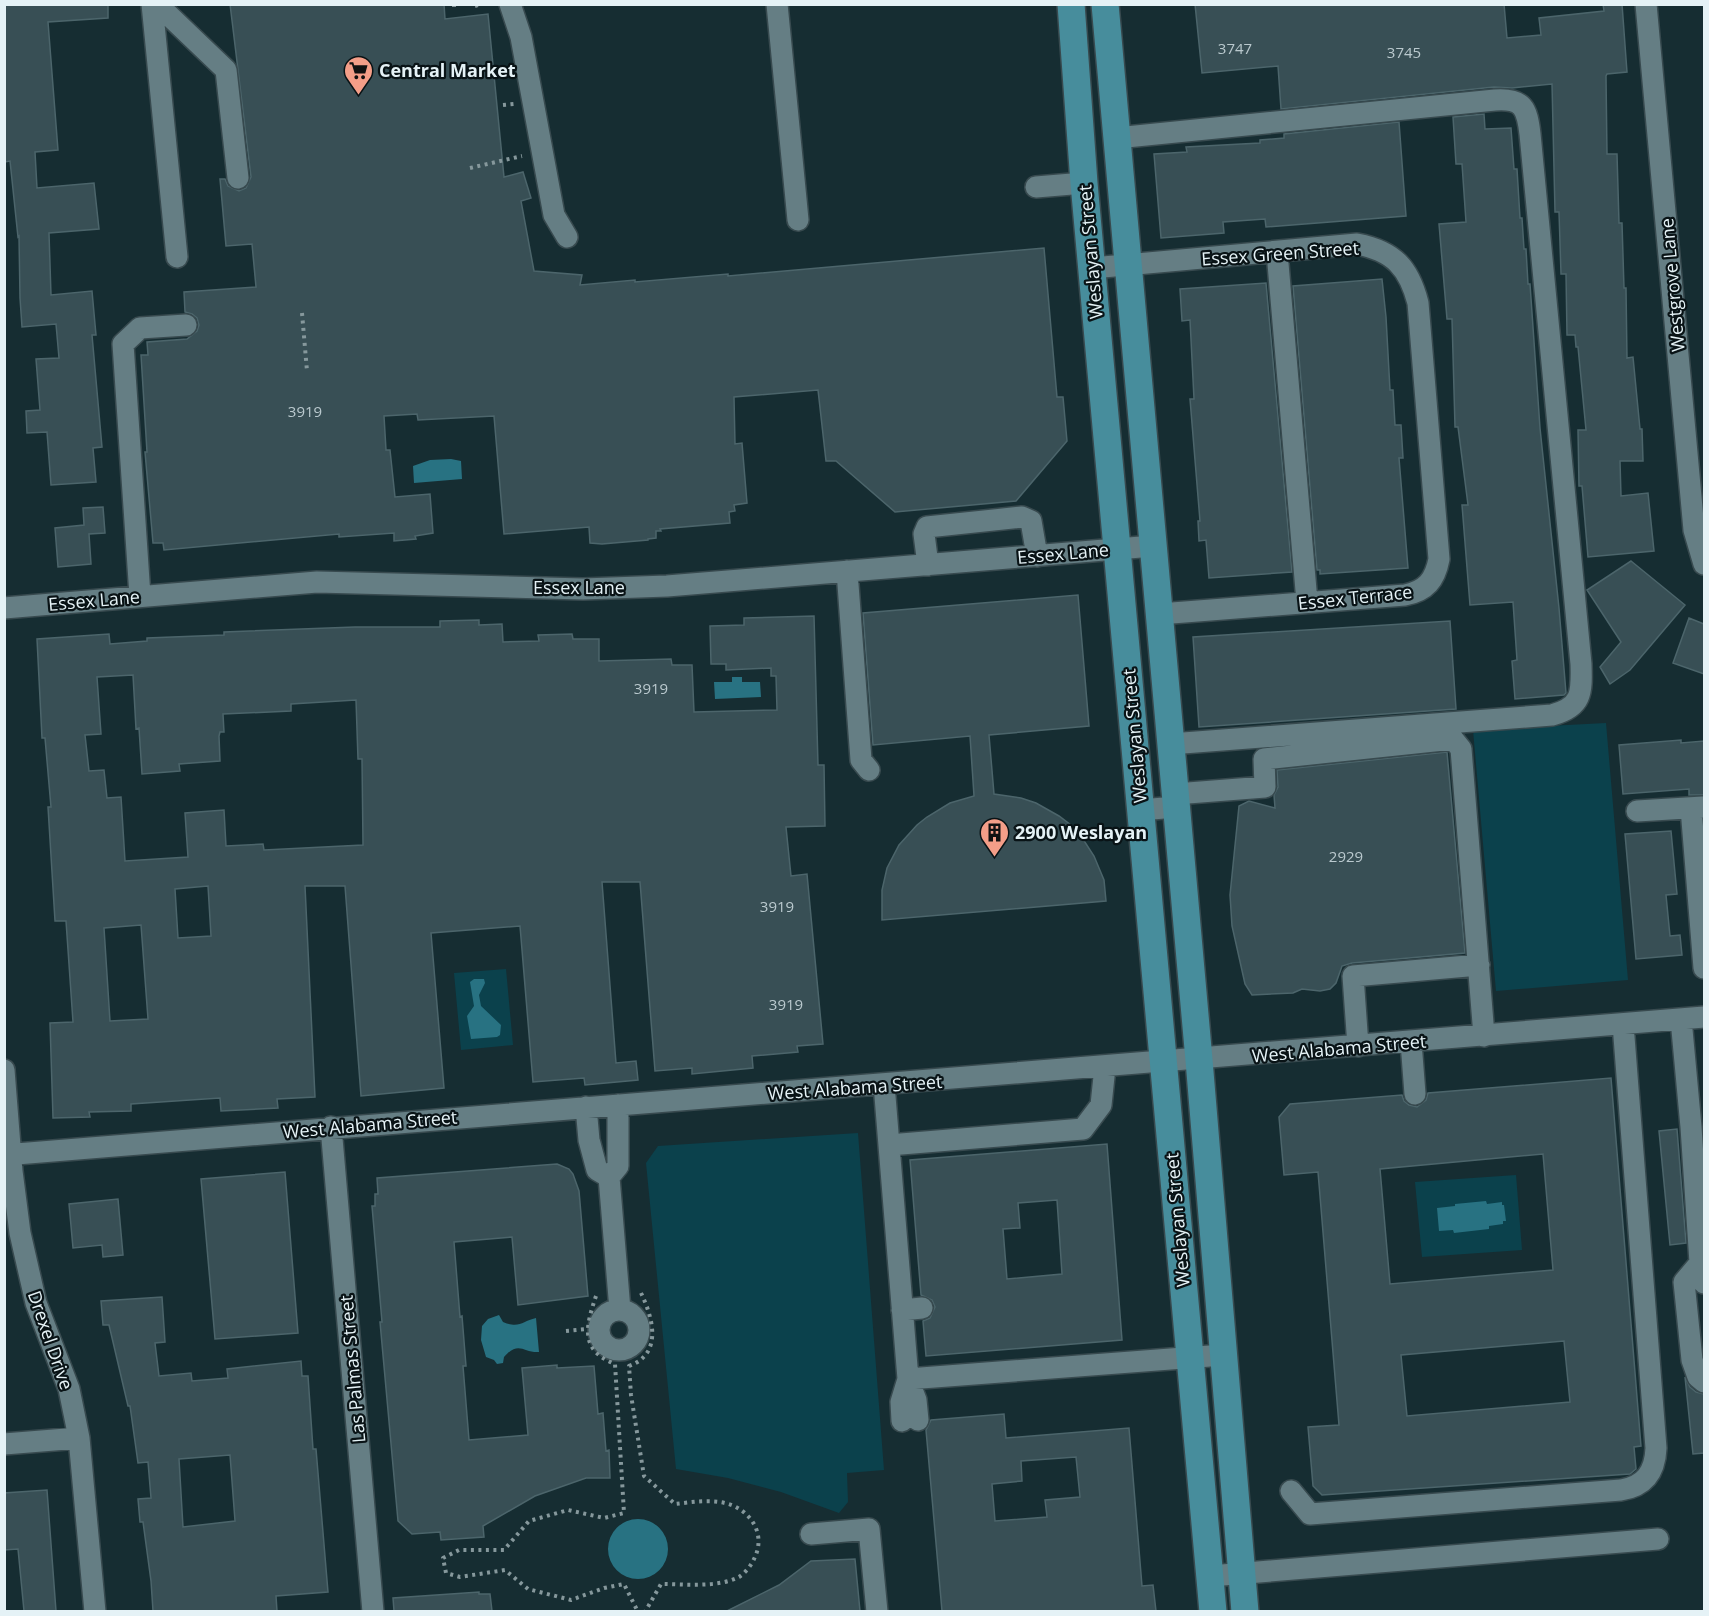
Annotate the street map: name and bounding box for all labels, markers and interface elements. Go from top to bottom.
house number: 3747 [1218,38,1252,58]
house number: 3745 [1387,42,1421,62]
supermarket icon: Central Market [342,54,374,96]
place label: Central Market [379,58,516,82]
street label: Weslayan Street [1072,184,1108,320]
street label: Westgrove Lane [1654,217,1690,353]
street label: Essex Green Street [1200,236,1360,270]
house number: 3919 [288,401,322,421]
street label: Essex Lane [1016,537,1110,569]
street label: Essex Lane [533,575,625,599]
street label: Essex Terrace [1297,579,1413,615]
street label: Essex Lane [47,584,141,616]
street label: Weslayan Street [1116,668,1152,804]
house number: 3919 [634,678,668,698]
building icon: 2900 Weslayan [978,816,1010,858]
place label: 2900 Weslayan [1015,820,1147,844]
house number: 2929 [1329,846,1363,866]
house number: 3919 [760,896,794,916]
house number: 3919 [769,994,803,1014]
street label: West Alabama Street [1251,1028,1427,1068]
street label: West Alabama Street [767,1069,943,1105]
street label: West Alabama Street [282,1104,458,1144]
street label: Weslayan Street [1159,1152,1195,1288]
street label: Drexel Drive [23,1287,79,1393]
street label: Las Palmas Street [334,1294,370,1444]

